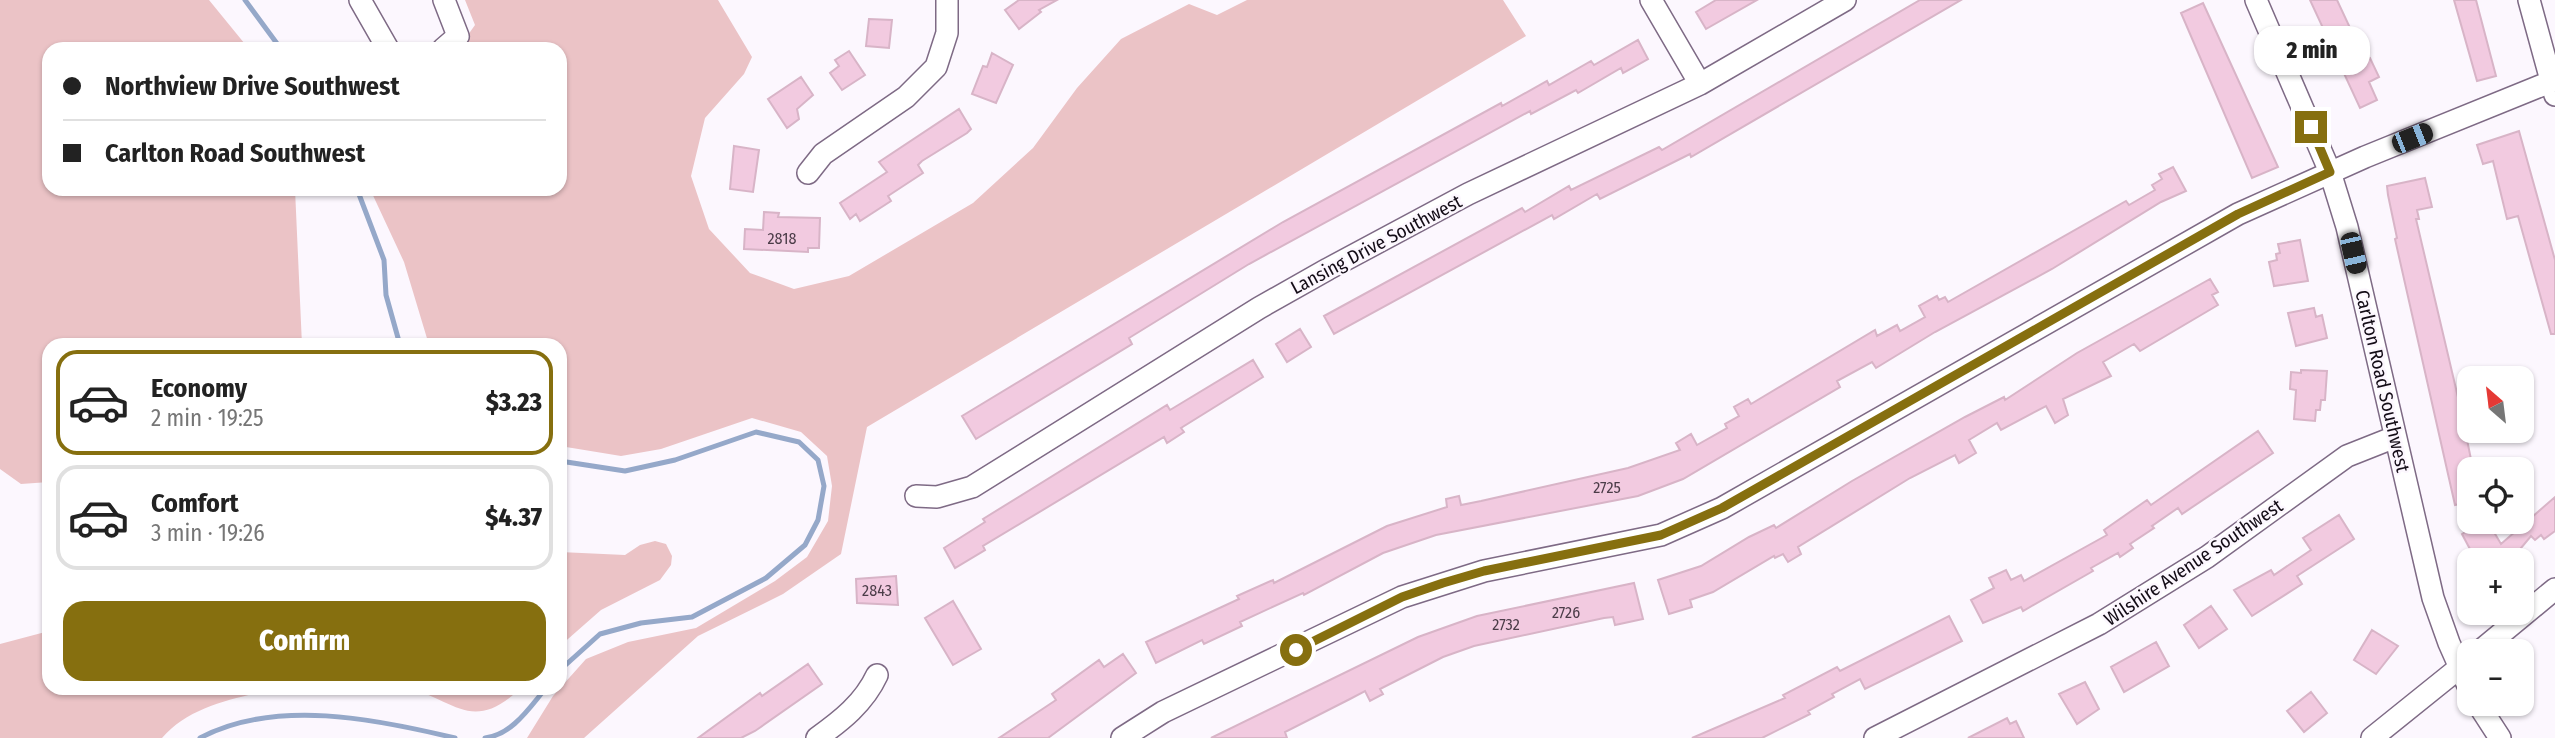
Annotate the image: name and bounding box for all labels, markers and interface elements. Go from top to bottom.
callout: 2 min [2253,25,2369,74]
text: 2 min [2287,36,2337,64]
text: Northview Drive Southwest [105,71,400,102]
route end [2295,111,2327,143]
car [2389,120,2436,156]
text: Carlton Road Southwest [105,138,365,169]
street label: Lansing Drive Southwest [1287,189,1466,299]
house number: 2818 [768,229,796,248]
car [2339,230,2368,276]
street label: Carlton Road Southwest [2350,288,2415,475]
north arrow [2457,366,2534,443]
map controls [2457,366,2534,716]
icon: car [67,371,130,434]
text: Economy [151,373,247,404]
text: $3.23 [486,387,542,418]
text: 2 min · 19:25 [151,404,264,432]
button: locate [2457,457,2534,534]
house number: 2725 [1593,478,1621,497]
icon: car [67,486,130,549]
text: Comfort [151,488,239,519]
street label: Wilshire Avenue Southwest [2100,494,2287,631]
text: $4.37 [485,502,542,533]
text: 3 min · 19:26 [151,519,265,547]
button: + [2457,548,2534,625]
house number: 2843 [862,581,892,600]
button: Confirm [63,601,546,681]
house number: 2726 [1552,603,1580,622]
house number: 2732 [1492,615,1520,634]
route start [1280,634,1312,666]
button: − [2457,639,2534,716]

